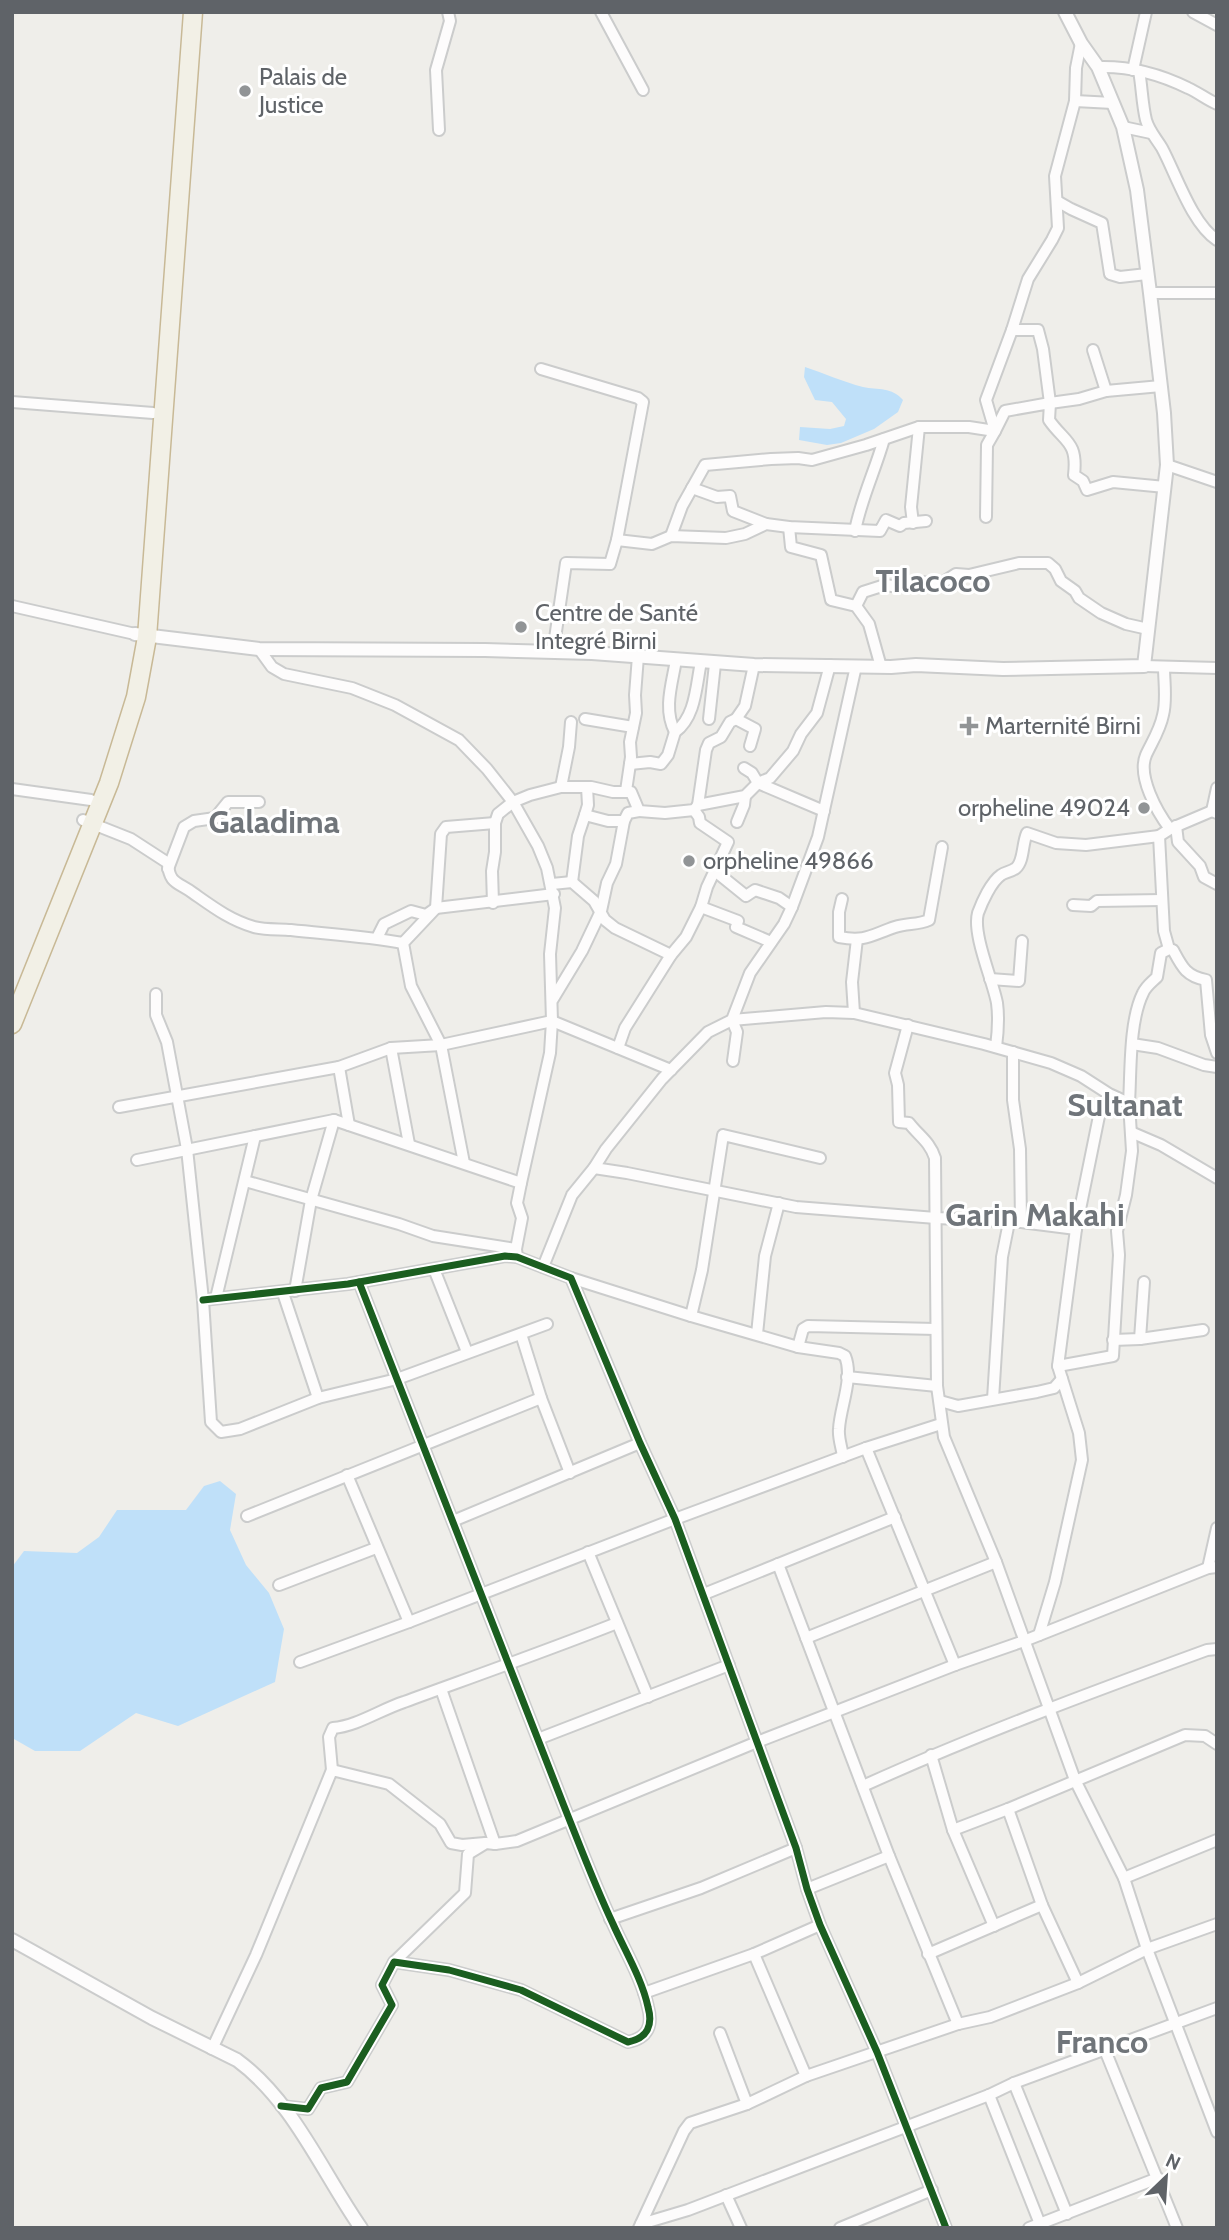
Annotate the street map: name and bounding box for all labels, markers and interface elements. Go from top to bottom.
place label: Palais de Justice [258,62,347,119]
marker: Palais de Justice [237,83,253,99]
district label: Tilacoco [876,561,990,600]
place label: Centre de Santé Integré Birni [535,598,698,655]
marker: Centre de Santé Integré Birni [513,619,529,635]
place label: Marternité Birni [985,711,1141,740]
marker: Marternité Birni [959,716,979,736]
place label: orpheline 49024 [958,793,1130,822]
marker: orpheline 49024 [1136,800,1152,816]
district label: Galadima [208,802,340,841]
place label: orpheline 49866 [703,846,874,875]
marker: orpheline 49866 [681,853,697,869]
district label: Sultanat [1067,1085,1183,1124]
district label: Garin Makahi [945,1195,1125,1234]
district label: Franco [1056,2022,1148,2061]
north arrow [1131,2142,1201,2212]
text: N [1162,2149,1184,2175]

